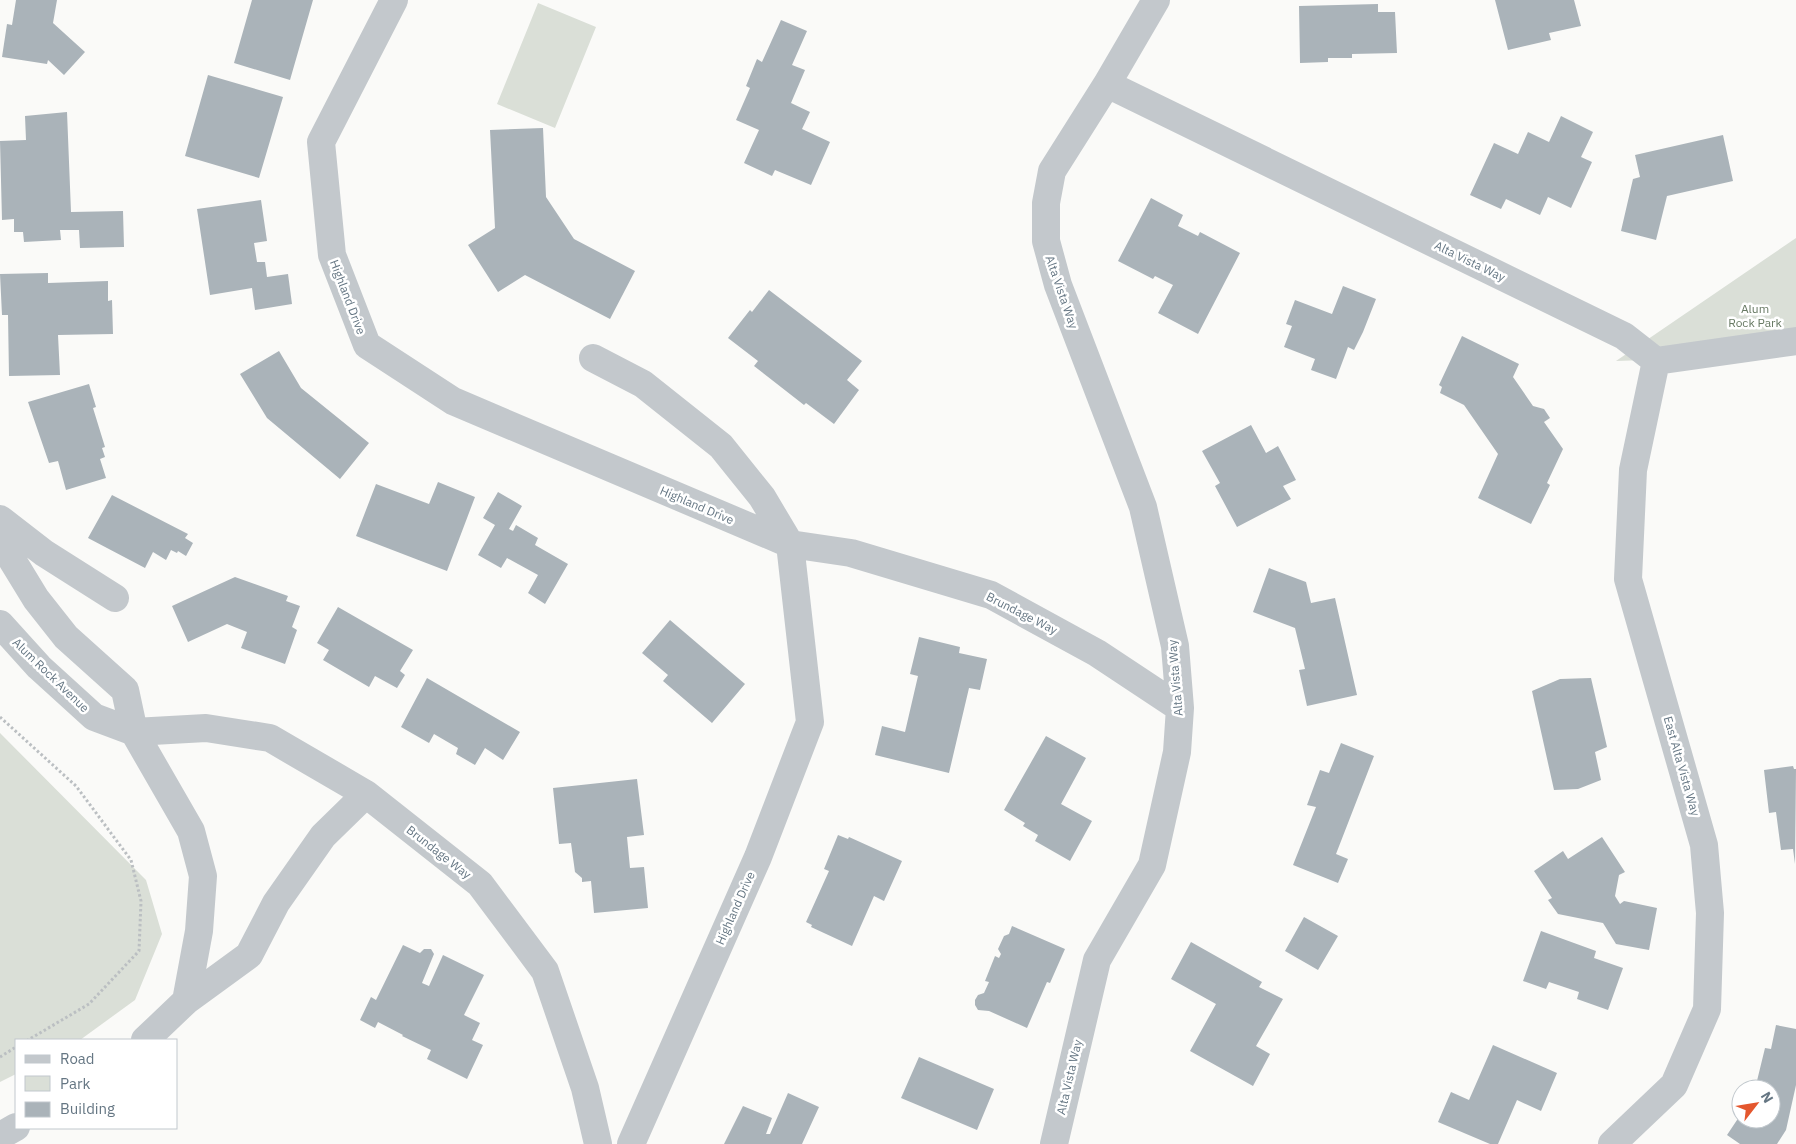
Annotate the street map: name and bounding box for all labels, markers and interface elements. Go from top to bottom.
street label: Alta Vista Way [1432,237,1508,285]
street label: Alta Vista Way [1042,253,1082,331]
street label: Highland Drive [327,258,369,337]
park label: Alum Rock Park [1728,301,1783,330]
street label: Highland Drive [658,483,737,527]
street label: Brundage Way [984,589,1060,637]
street label: Alum Rock Avenue [10,635,93,716]
street label: Alta Vista Way [1164,639,1186,717]
street label: East Alta Vista Way [1661,714,1703,818]
street label: Brundage Way [404,822,474,882]
street label: Highland Drive [712,869,758,947]
street label: Alta Vista Way [1053,1038,1085,1116]
legend [15,1039,178,1129]
text: Road [60,1049,95,1068]
text: Park [60,1074,90,1093]
north arrow [1731,1079,1781,1129]
text: N [1757,1088,1777,1106]
text: Building [60,1099,115,1118]

